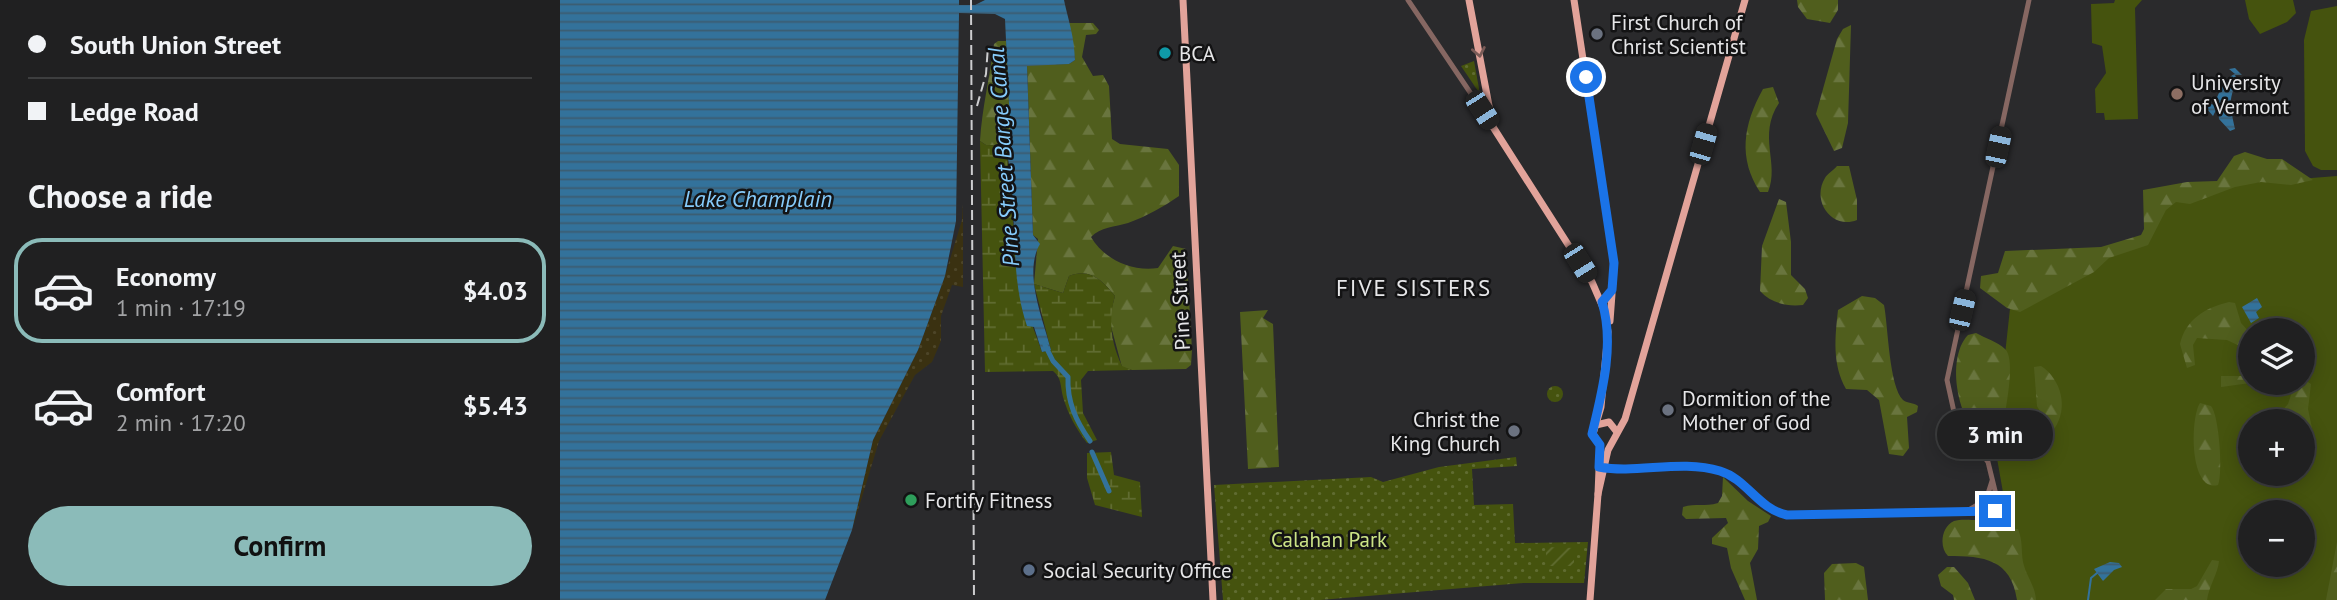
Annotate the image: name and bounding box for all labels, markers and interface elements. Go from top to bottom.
place label: First Church of Christ Scientist [1611,9,1746,60]
marker: First Church of Christ Scientist [1589,26,1605,42]
text: South Union Street [70,28,281,61]
place label: BCA [1179,40,1216,67]
marker: BCA [1157,45,1173,61]
water label: Pine Street Barge Canal [981,46,1025,268]
one-way arrow [1470,46,1485,58]
route start [1570,61,1602,93]
place label: University of Vermont [2191,69,2289,120]
marker: University of Vermont [2169,86,2185,102]
car [1462,87,1503,133]
text: Ledge Road [70,95,199,128]
car [1688,121,1719,167]
car [1984,124,2013,170]
text: Choose a ride [28,175,213,217]
water label: Lake Champlain [684,184,832,213]
car [1560,240,1601,286]
street label: Pine Street [1164,251,1196,351]
icon: car [32,259,95,322]
text: Economy [116,260,216,293]
district label: FIVE SISTERS [1336,273,1492,302]
text: $4.03 [463,274,528,307]
car [1948,287,1977,333]
text: 1 min · 17:19 [116,293,246,322]
map controls [2238,318,2315,577]
button: layers [2238,318,2315,395]
icon: car [32,374,95,437]
text: Comfort [116,375,206,408]
place label: Dormition of the Mother of God [1682,385,1831,436]
text: $5.43 [463,389,528,422]
marker: Dormition of the Mother of God [1660,402,1676,418]
place label: Christ the King Church [1390,406,1500,457]
text: 2 min · 17:20 [116,408,246,437]
button: + [2238,409,2315,486]
callout: 3 min [1937,410,2053,458]
text: 3 min [1967,420,2023,449]
marker: Christ the King Church [1506,423,1522,439]
place label: Fortify Fitness [925,487,1052,514]
marker: Fortify Fitness [903,492,919,508]
route end [1979,495,2011,527]
button: − [2238,500,2315,577]
button: Confirm [28,506,532,586]
park label: Calahan Park [1271,526,1387,553]
place label: Social Security Office [1043,557,1232,584]
marker: Social Security Office [1021,562,1037,578]

